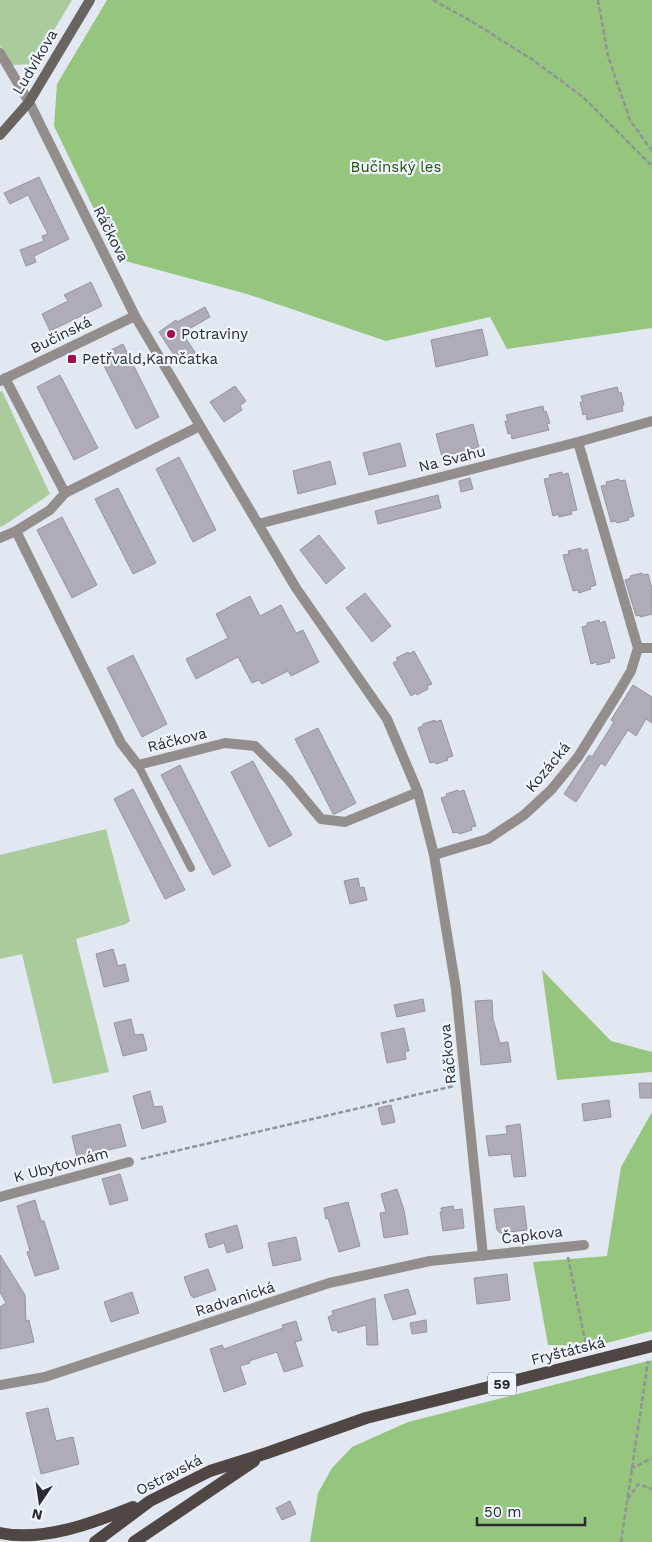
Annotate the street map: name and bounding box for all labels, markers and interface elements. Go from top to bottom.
street label: Ludvíkova [9,26,62,98]
park label: Bučinský les [351,158,441,176]
street label: Ráčkova [89,203,133,265]
street label: Bučinská [28,312,95,357]
place label: Potraviny [181,325,248,343]
marker: Potraviny [165,328,177,340]
place label: Petřvald,Kamčatka [82,350,219,368]
marker: Petřvald,Kamčatka [66,353,78,365]
street label: Na Svahu [417,442,487,476]
street label: Ráčkova [146,724,209,756]
street label: Kozácká [522,738,574,796]
street label: Ráčkova [436,1023,460,1085]
street label: K Ubytovnám [12,1144,110,1186]
street label: Čapkova [500,1221,564,1248]
street label: Radvanická [193,1278,277,1320]
street label: Fryštátská [529,1333,607,1369]
road number: 59 [488,1372,516,1396]
street label: Ostravská [133,1450,206,1499]
north arrow [15,1477,65,1527]
scale bar [477,1494,584,1526]
text: 50 m [484,1503,521,1521]
text: N [30,1506,44,1524]

